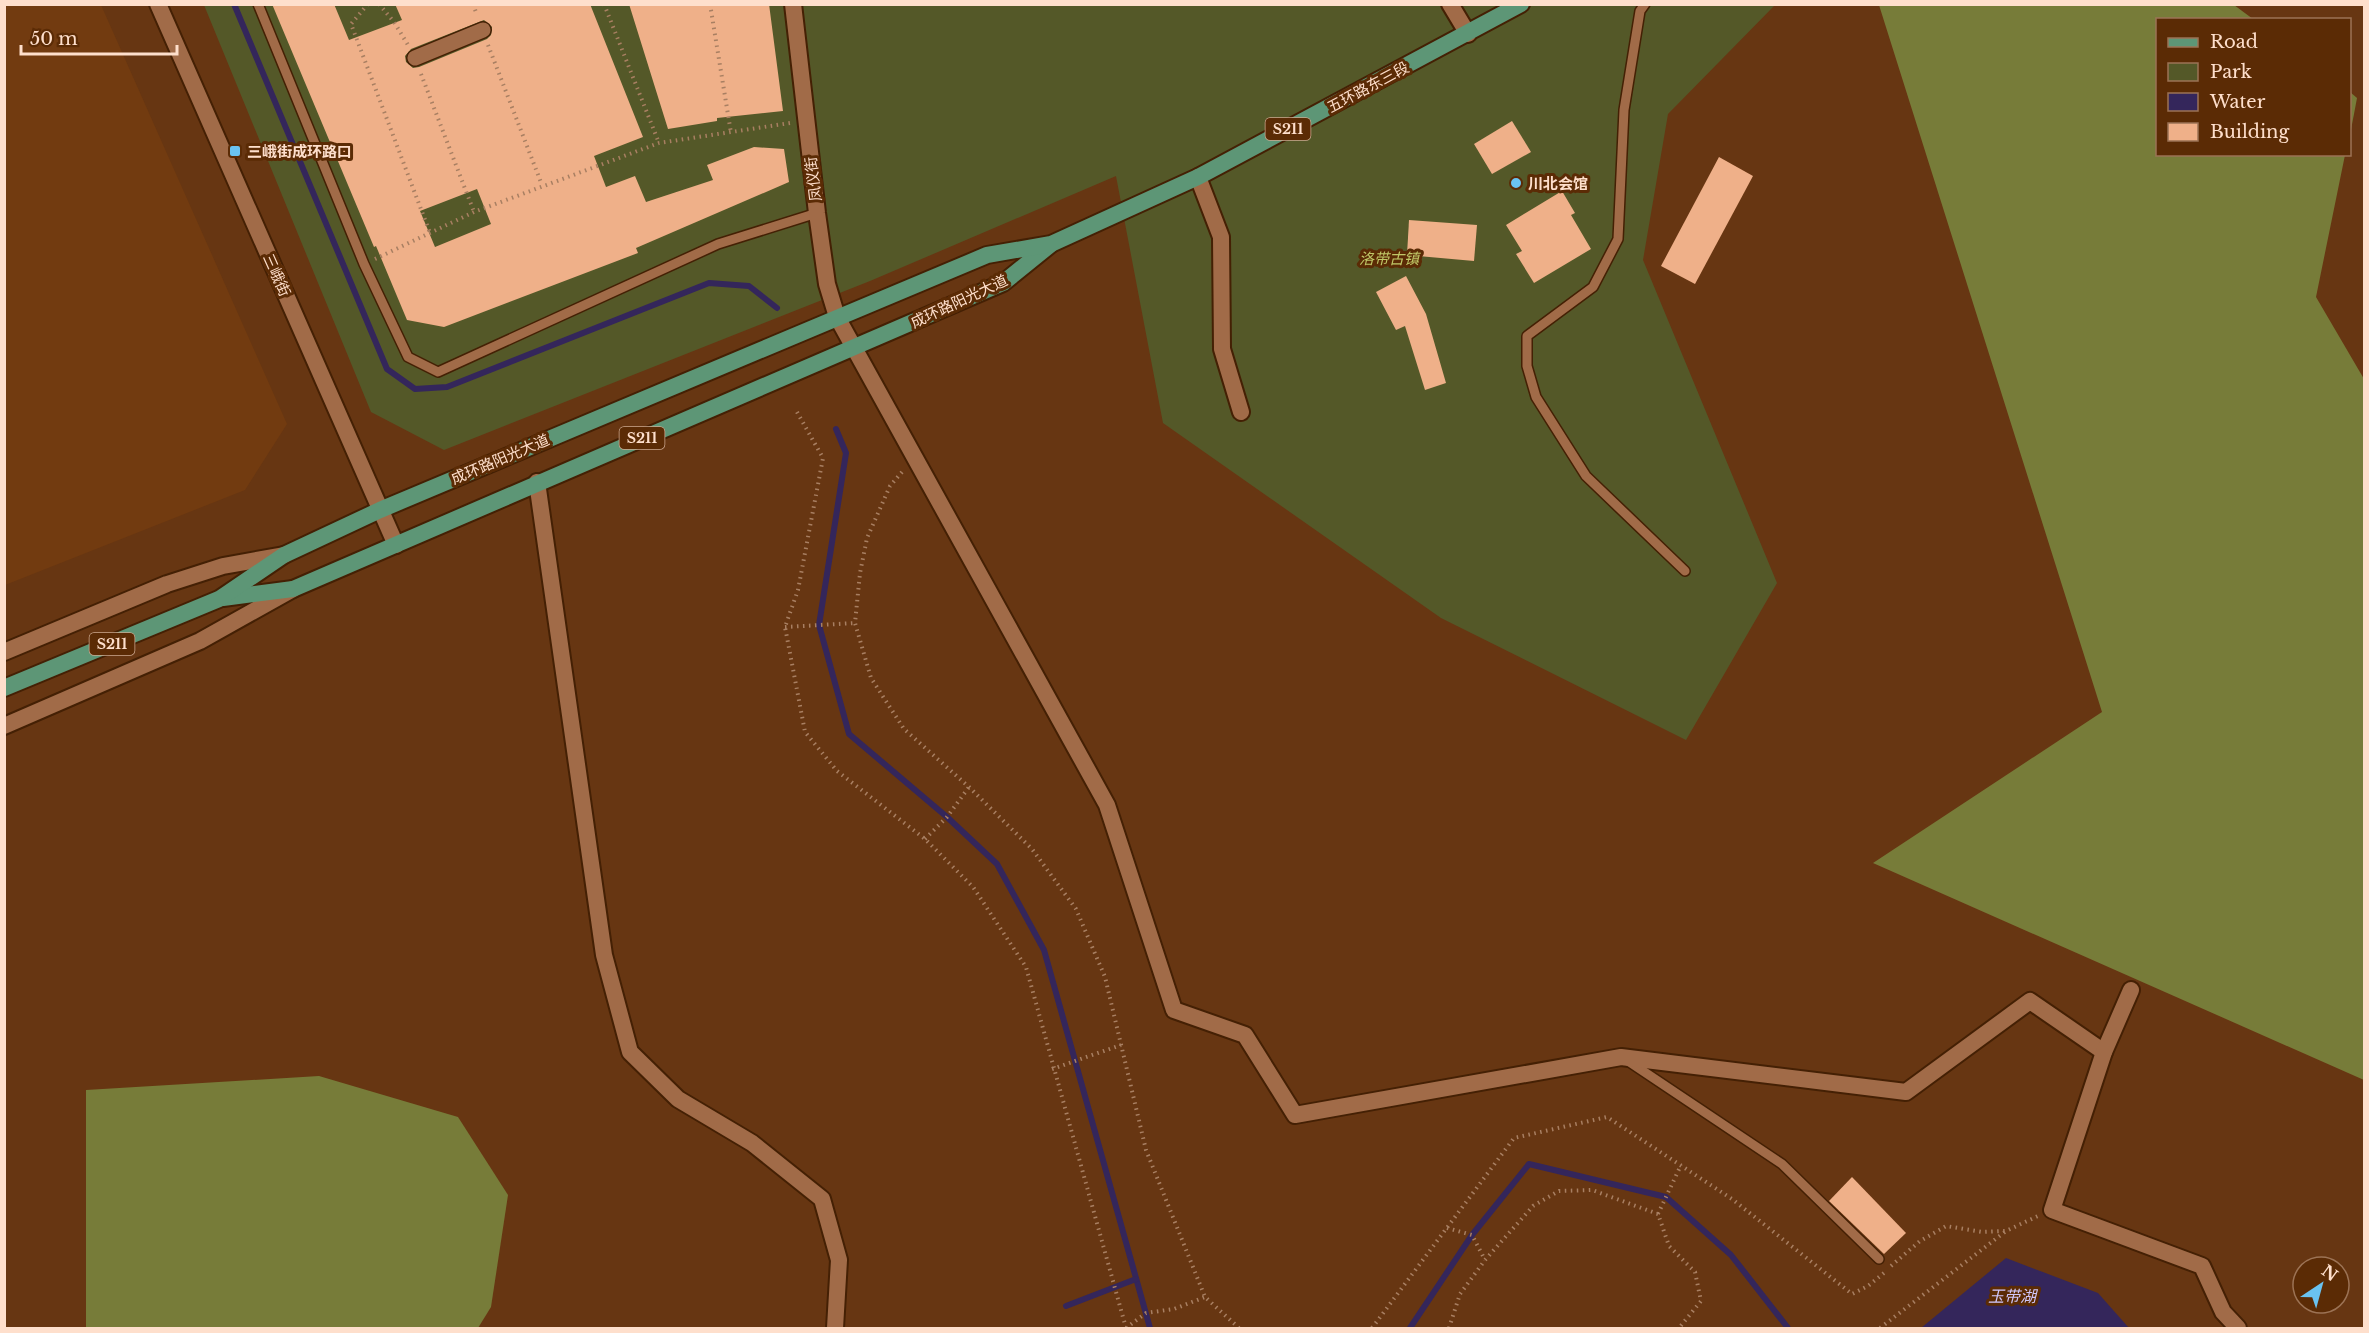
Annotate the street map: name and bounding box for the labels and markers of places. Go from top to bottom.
place label: 三峨街成环路口 [247,142,352,161]
marker: 三峨街成环路口 [228,144,242,158]
place label: 川北会馆 [1528,174,1588,193]
marker: 川北会馆 [1509,176,1523,190]

